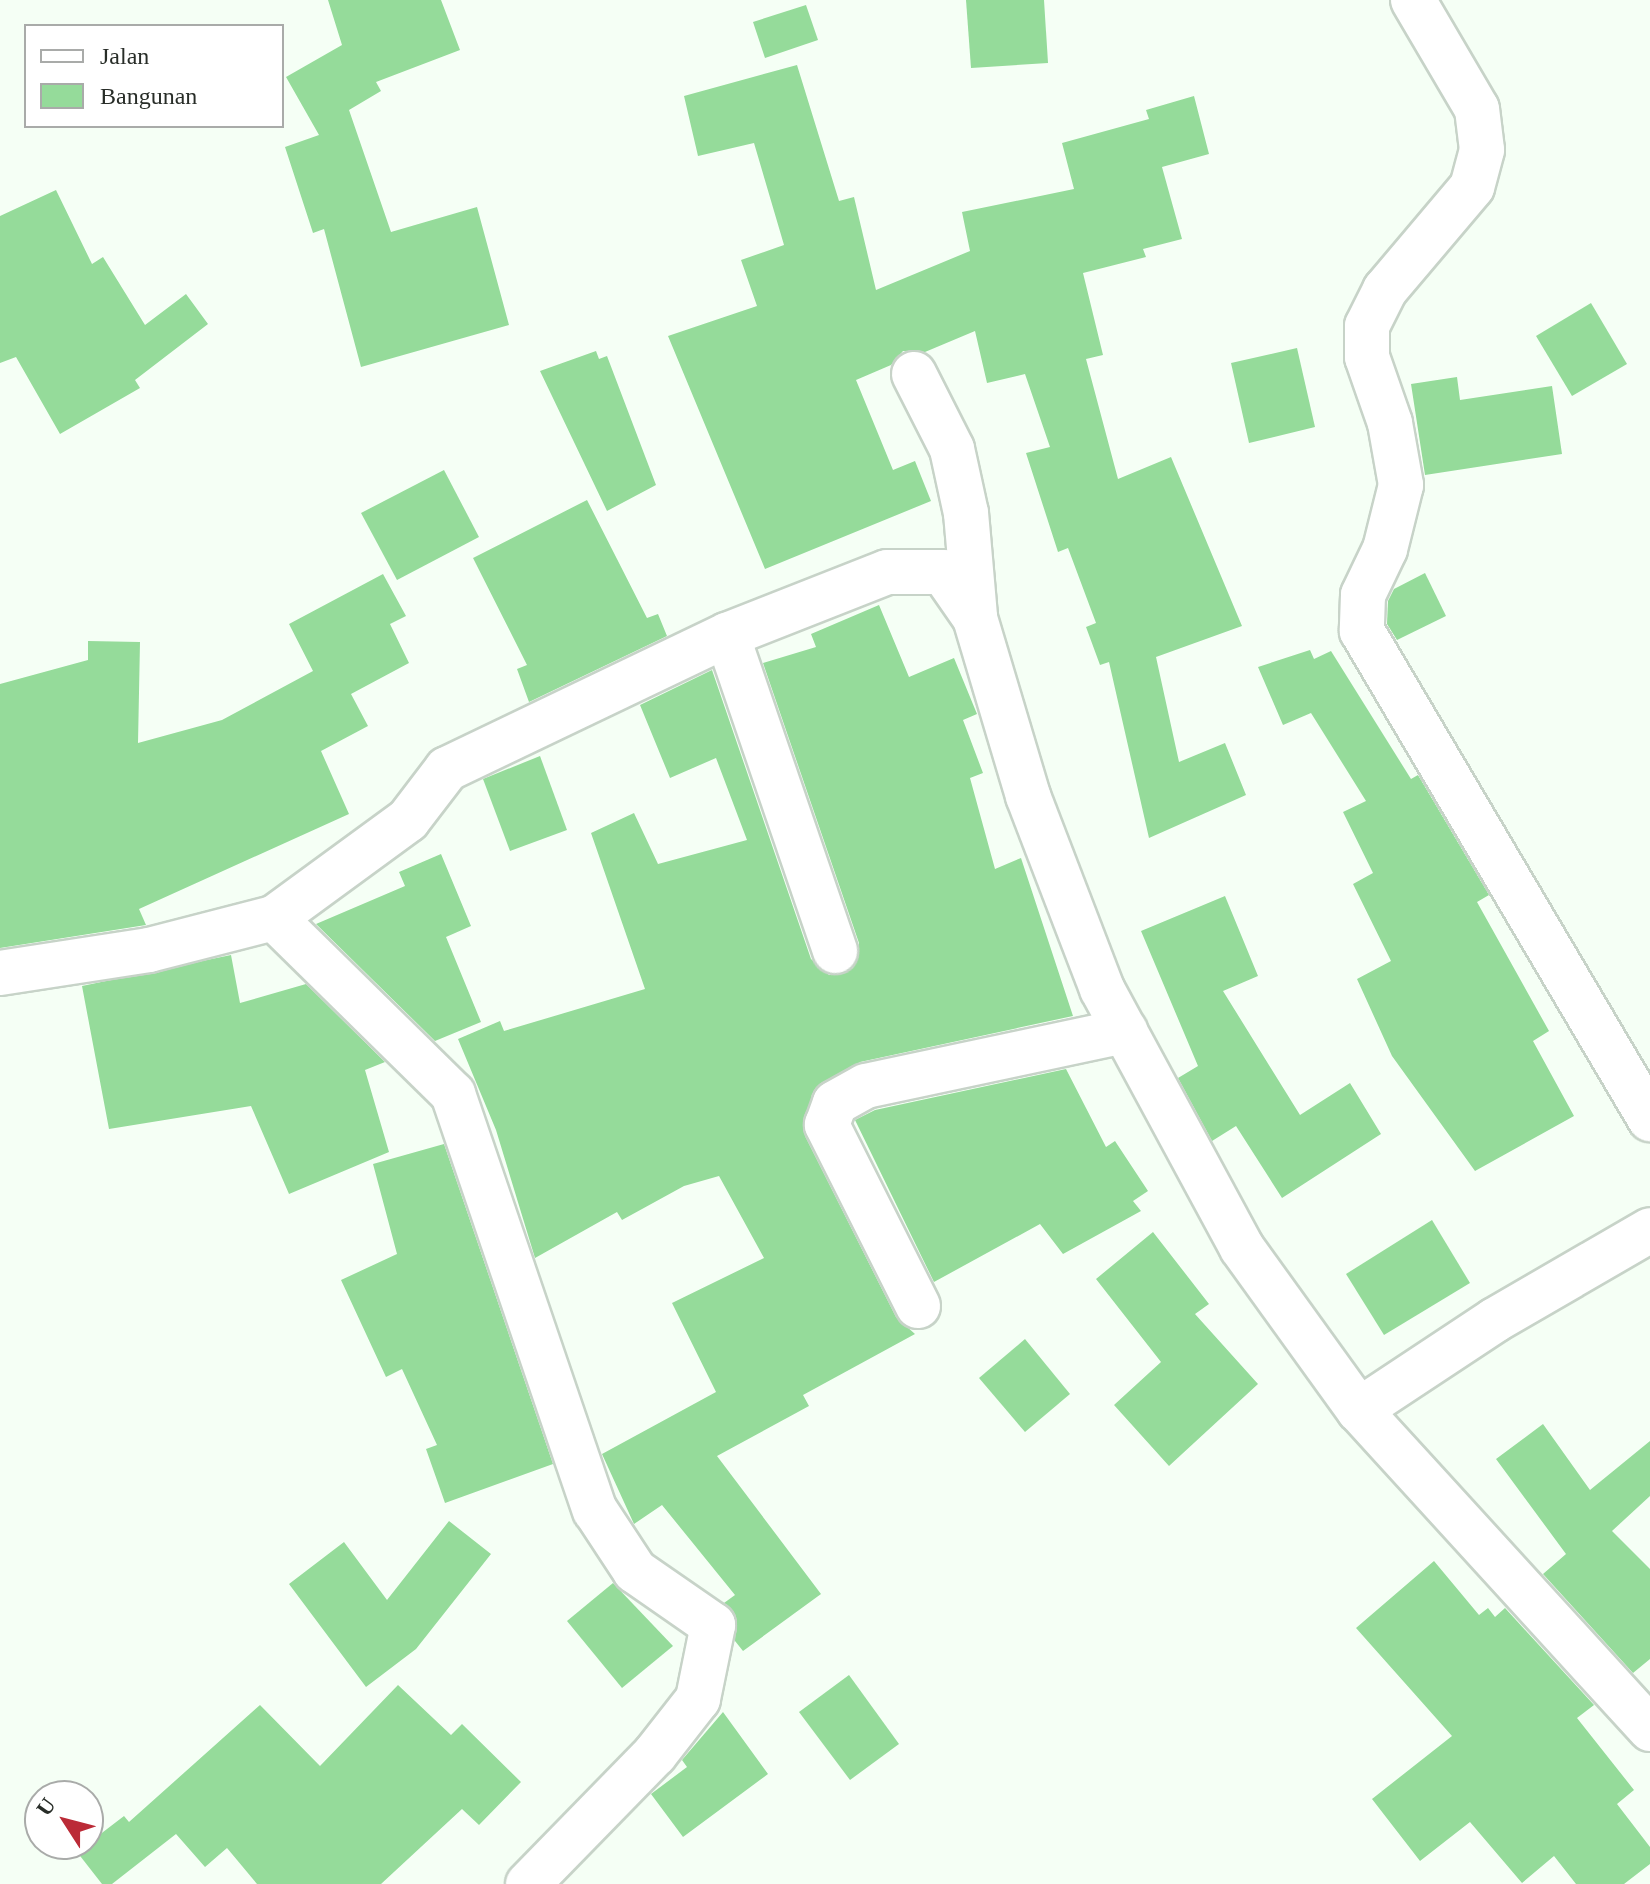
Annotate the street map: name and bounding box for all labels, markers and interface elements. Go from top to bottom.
legend [24,24,284,128]
text: Jalan [100,43,149,69]
text: Bangunan [100,83,197,109]
north arrow [24,1780,104,1860]
text: U [31,1793,61,1821]

